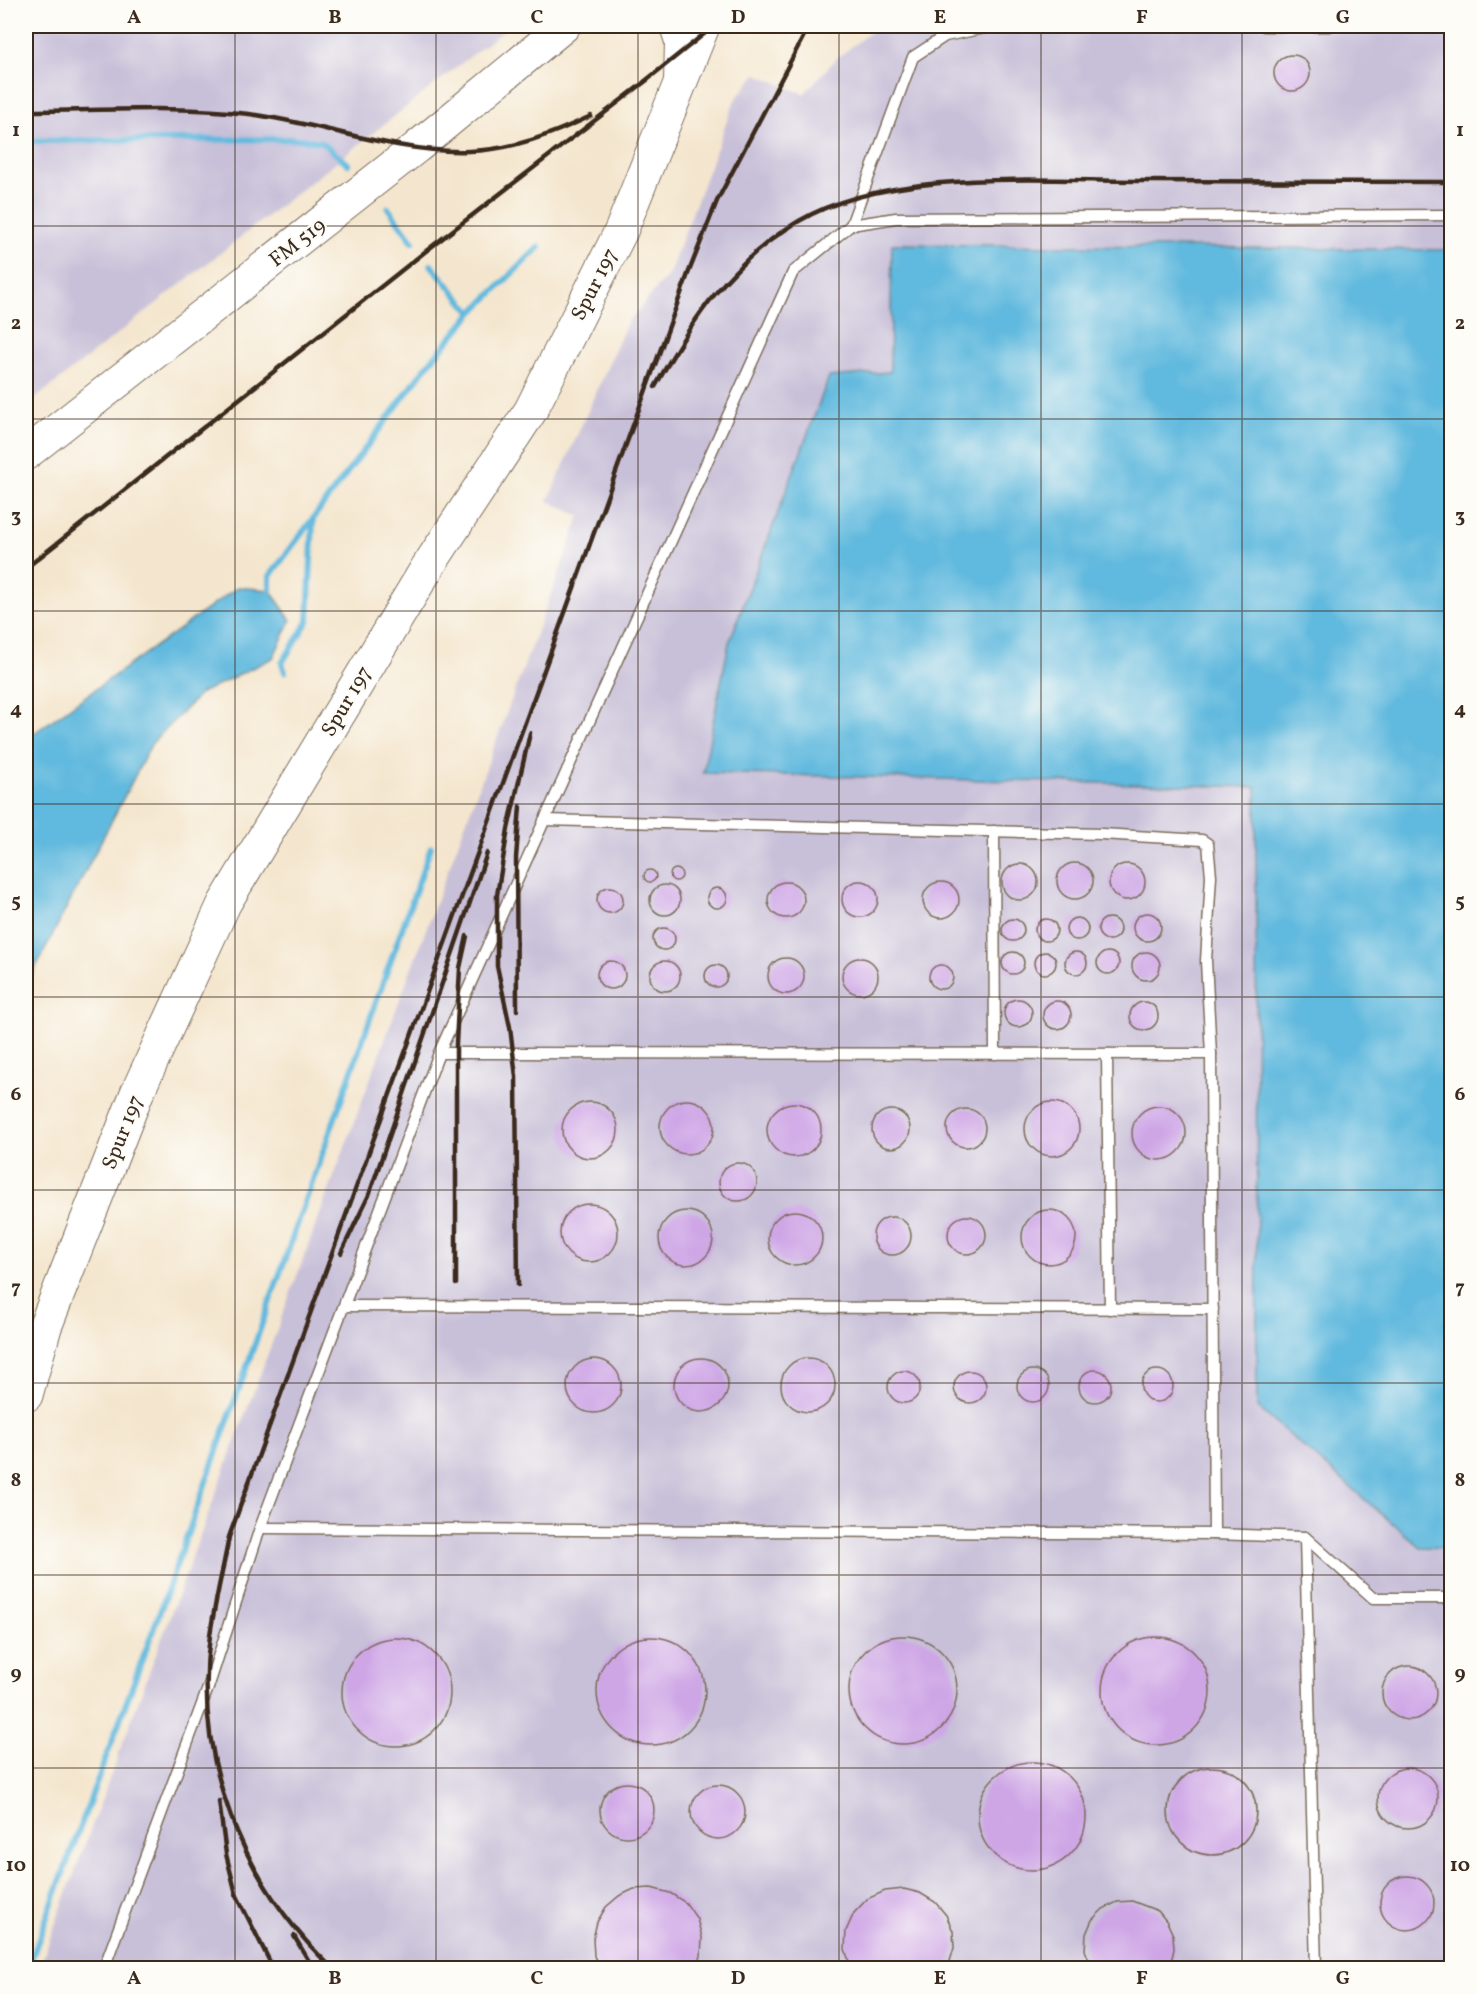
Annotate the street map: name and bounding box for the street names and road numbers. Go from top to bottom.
street label: FM 519 [264,212,332,275]
street label: Spur 197 [565,243,626,326]
street label: Spur 197 [315,661,380,743]
street label: Spur 197 [95,1091,151,1174]

